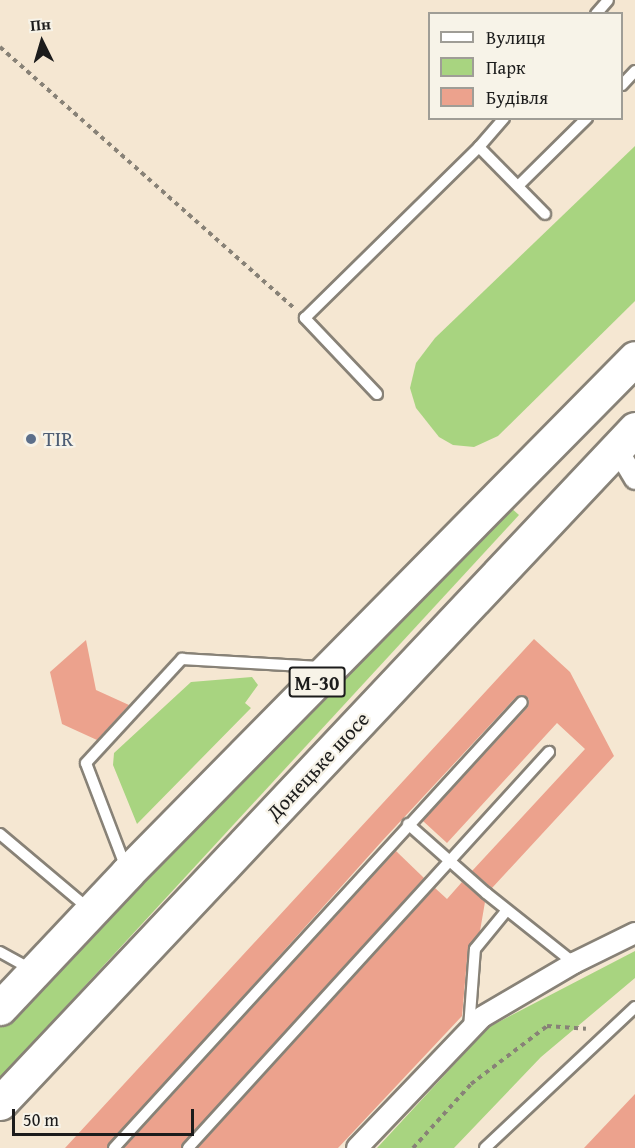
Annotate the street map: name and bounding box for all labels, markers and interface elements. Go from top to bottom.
text: Пн [29,11,52,37]
north arrow [12,12,72,72]
legend [428,12,623,120]
text: Вулиця [486,24,545,51]
text: Парк [486,54,525,81]
text: Будівля [486,84,548,111]
place label: TIR [43,426,73,452]
marker: TIR [24,432,38,446]
road number: М-30 [288,665,346,699]
street label: Донецьке шосе [261,706,375,826]
scale bar [15,1097,196,1135]
text: 50 m [23,1106,59,1133]

